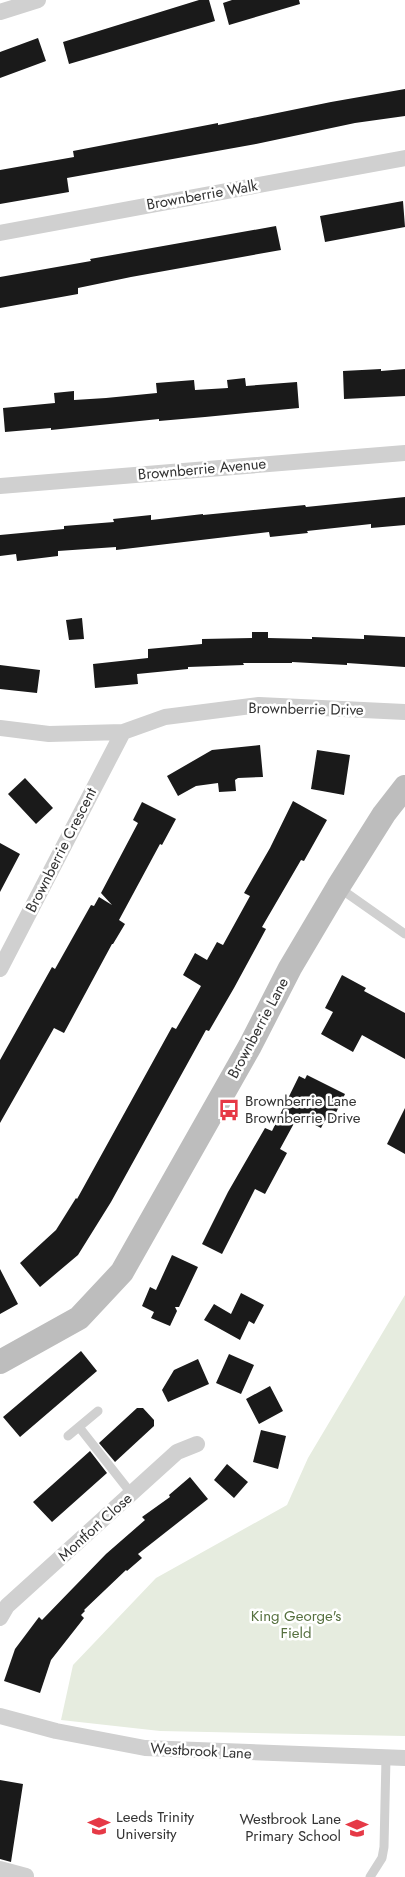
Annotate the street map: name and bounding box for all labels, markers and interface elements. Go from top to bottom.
street label: Brownberrie Walk [145,174,260,216]
street label: Brownberrie Avenue [137,452,267,486]
street label: Brownberrie Drive [248,697,364,721]
street label: Brownberrie Crescent [20,783,102,916]
street label: Brownberrie Lane [222,973,294,1082]
place label: Brownberrie Lane Brownberrie Drive [245,1090,361,1129]
bus stop icon: Brownberrie Lane Brownberrie Drive [216,1097,242,1123]
street label: Montfort Close [53,1487,137,1566]
park label: King George's Field [251,1605,341,1644]
street label: Westbrook Lane [150,1737,253,1765]
place label: Leeds Trinity University [116,1806,194,1845]
place label: Westbrook Lane Primary School [239,1808,341,1847]
school or university icon: Leeds Trinity University [86,1813,112,1839]
school or university icon: Westbrook Lane Primary School [344,1815,370,1841]

